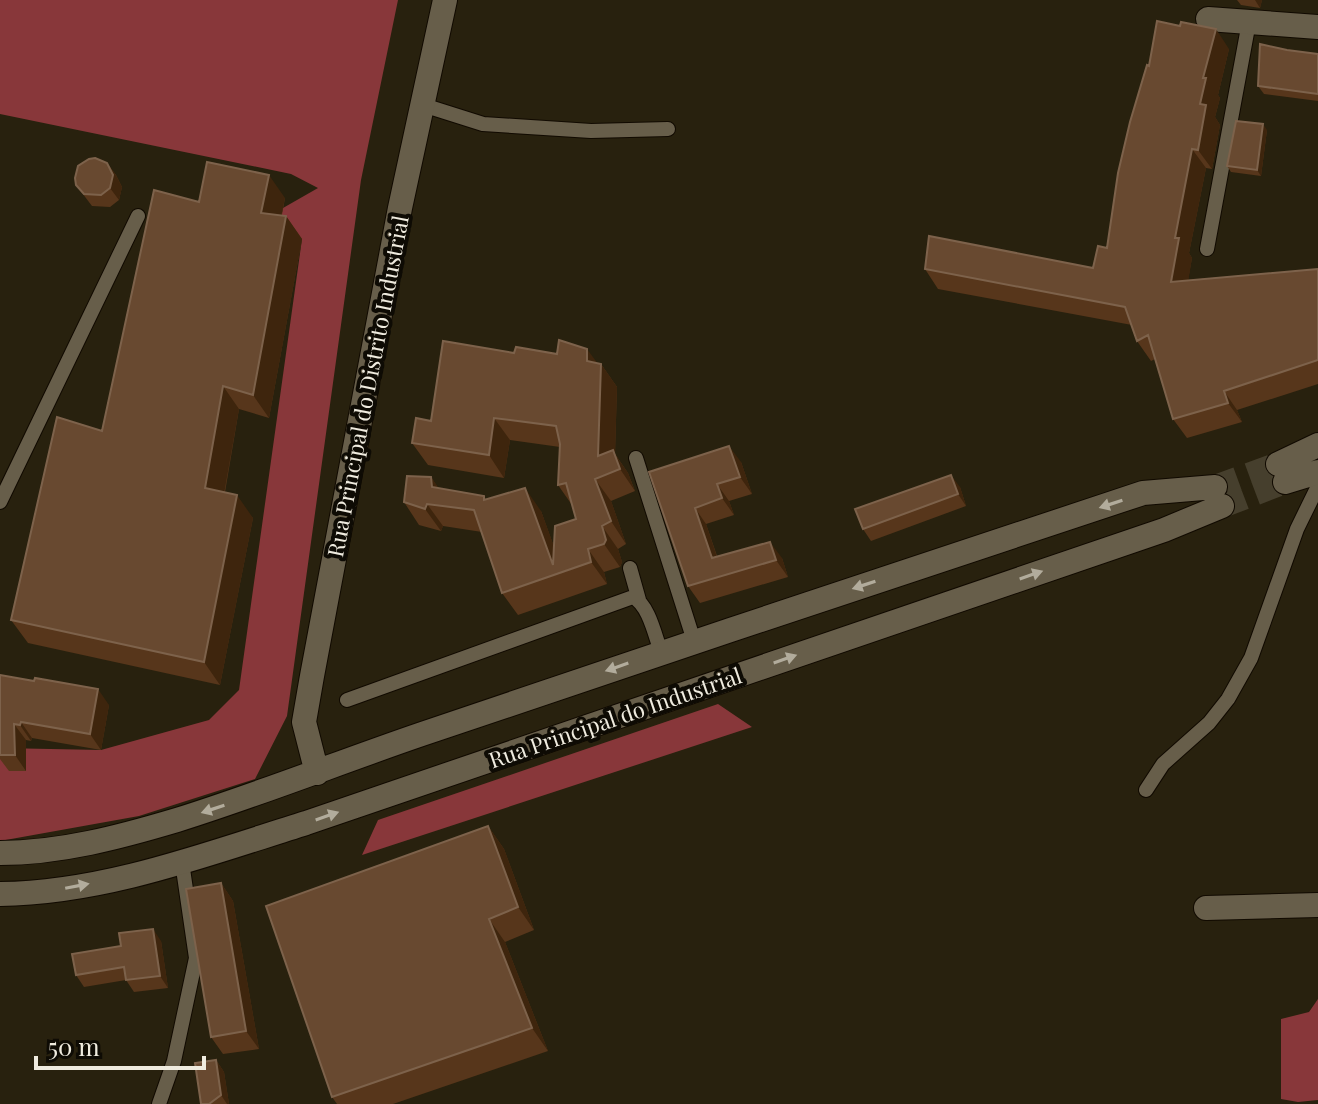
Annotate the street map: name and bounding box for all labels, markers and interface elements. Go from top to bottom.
street label: Rua Principal do Distrito Industrial [319,213,415,559]
one-way arrow [1098,498,1122,511]
one-way arrow [1020,569,1044,581]
one-way arrow [851,580,875,592]
one-way arrow [774,653,798,665]
street label: Rua Principal do Industrial [485,660,745,774]
one-way arrow [605,662,629,674]
one-way arrow [201,803,225,815]
one-way arrow [316,809,340,821]
one-way arrow [65,880,90,892]
scale bar [36,1020,204,1070]
text: 50 m [48,1030,100,1062]

